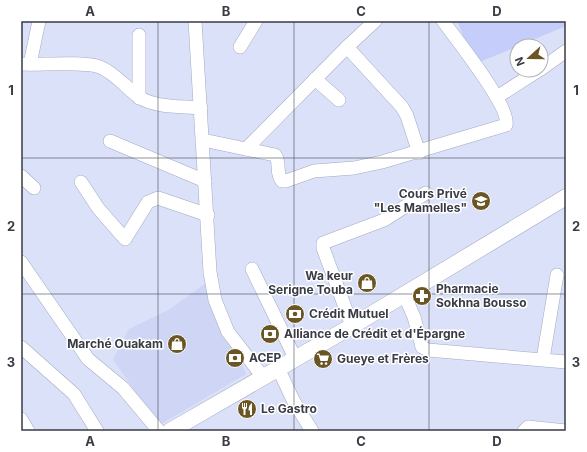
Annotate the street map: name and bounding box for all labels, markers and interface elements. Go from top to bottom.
text: A [85,3,95,19]
text: B [222,3,231,19]
text: C [356,3,366,19]
text: D [492,3,502,19]
north arrow [509,38,549,78]
text: N [512,55,528,68]
text: 1 [8,82,14,98]
text: 1 [573,82,579,98]
place label: Cours Privé "Les Mamelles" [374,186,467,215]
school or university icon: Cours Privé "Les Mamelles" [470,190,492,212]
text: 2 [7,218,15,234]
text: 2 [572,218,580,234]
place label: Wa keur Serigne Touba [268,268,353,297]
shop icon: Wa keur Serigne Touba [356,272,378,294]
place label: Pharmacie Sokhna Bousso [436,281,527,310]
pharmacy icon: Pharmacie Sokhna Bousso [411,285,433,307]
bank icon: Crédit Mutuel [284,303,306,325]
place label: Crédit Mutuel [309,306,389,321]
bank icon: Alliance de Crédit et d'Épargne [259,323,281,345]
place label: Alliance de Crédit et d'Épargne [284,326,465,341]
shop icon: Marché Ouakam [166,333,188,355]
place label: Marché Ouakam [67,336,163,351]
bank icon: ACEP [224,347,246,369]
supermarket icon: Gueye et Frères [312,348,334,370]
place label: ACEP [249,350,282,365]
place label: Gueye et Frères [337,351,429,366]
text: 3 [7,354,15,370]
text: 3 [572,354,580,370]
restaurant icon: Le Gastro [236,398,258,420]
place label: Le Gastro [261,401,317,416]
text: A [85,433,95,449]
text: B [222,433,231,449]
text: C [356,433,366,449]
text: D [492,433,502,449]

